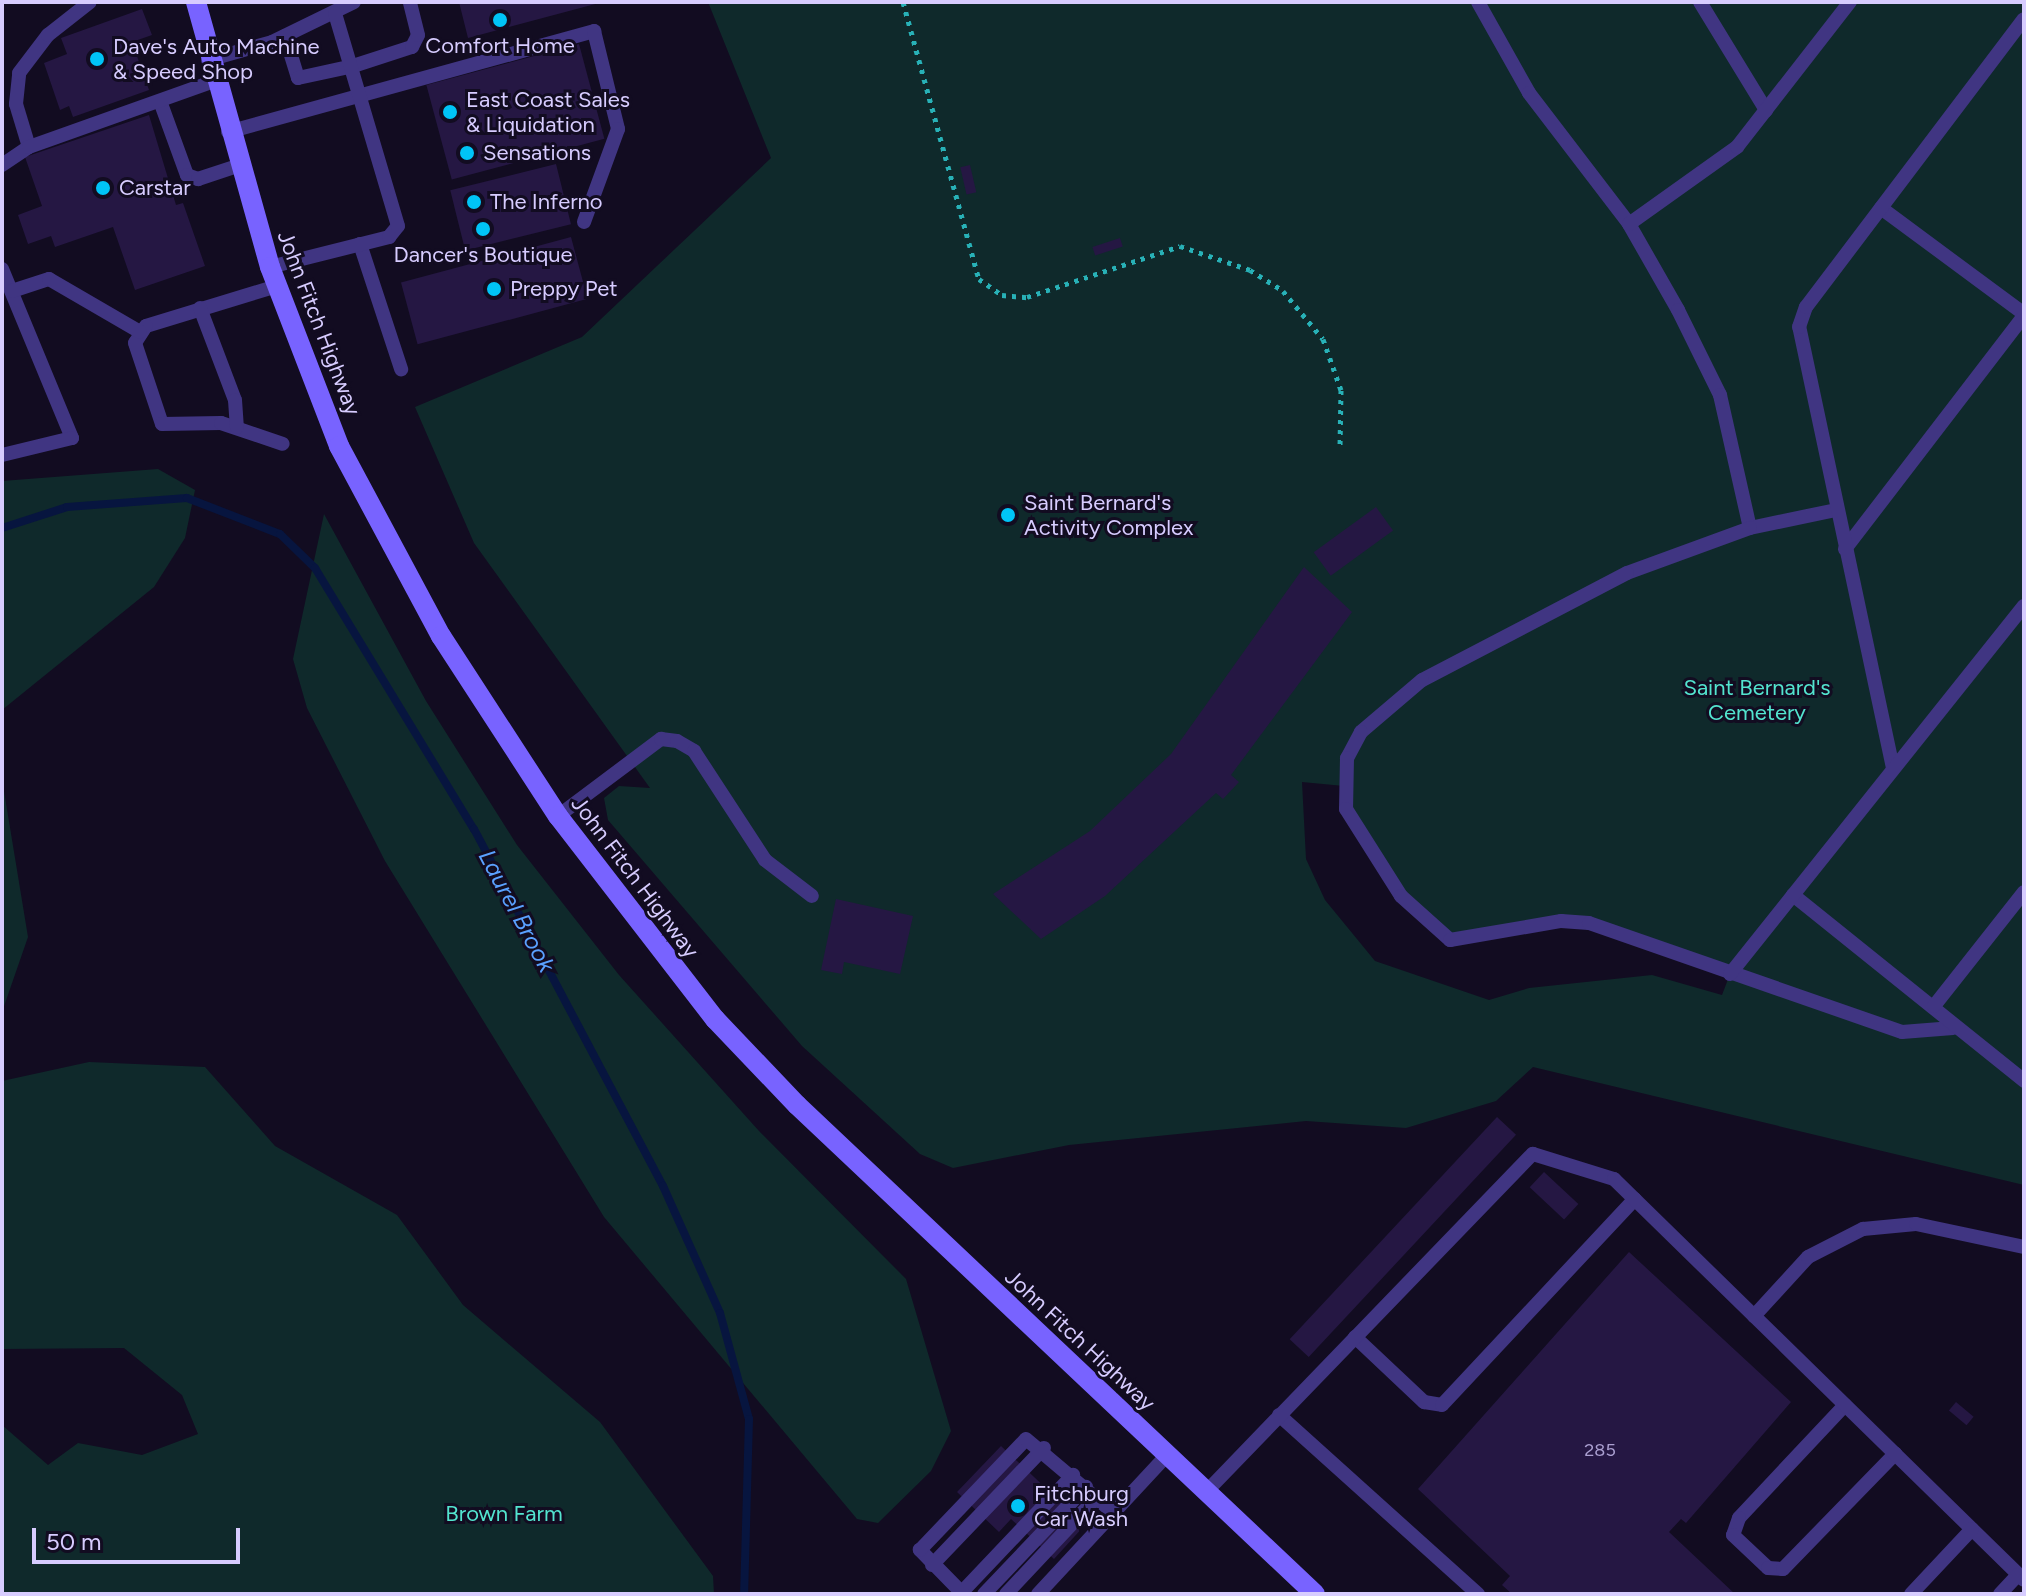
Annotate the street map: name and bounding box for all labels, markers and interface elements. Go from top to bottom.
marker: Comfort Home [491,11,509,29]
place label: Dave's Auto Machine & Speed Shop [113,33,319,84]
place label: Comfort Home [425,33,575,59]
marker: Dave's Auto Machine & Speed Shop [88,50,106,68]
place label: East Coast Sales & Liquidation [466,86,630,138]
marker: East Coast Sales & Liquidation [441,103,459,121]
place label: Sensations [483,140,591,166]
marker: Sensations [458,144,476,162]
place label: Carstar [119,175,191,201]
marker: Carstar [94,179,112,197]
place label: The Inferno [490,189,603,215]
marker: The Inferno [465,193,483,211]
marker: Dancer's Boutique [474,220,492,238]
street label: John Fitch Highway [272,227,366,419]
place label: Dancer's Boutique [394,242,572,268]
place label: Preppy Pet [510,276,618,302]
marker: Preppy Pet [485,280,503,298]
place label: Saint Bernard's Activity Complex [1024,489,1193,540]
marker: Saint Bernard's Activity Complex [999,506,1017,524]
park label: Saint Bernard's Cemetery [1683,674,1831,726]
street label: John Fitch Highway [566,791,704,963]
water label: Laurel Brook [473,845,561,977]
street label: John Fitch Highway [1000,1264,1160,1416]
house number: 285 [1584,1439,1616,1461]
place label: Fitchburg Car Wash [1034,1480,1129,1532]
marker: Fitchburg Car Wash [1009,1497,1027,1515]
park label: Brown Farm [445,1501,563,1527]
scale bar [36,1512,244,1562]
text: 50 m [46,1527,102,1556]

